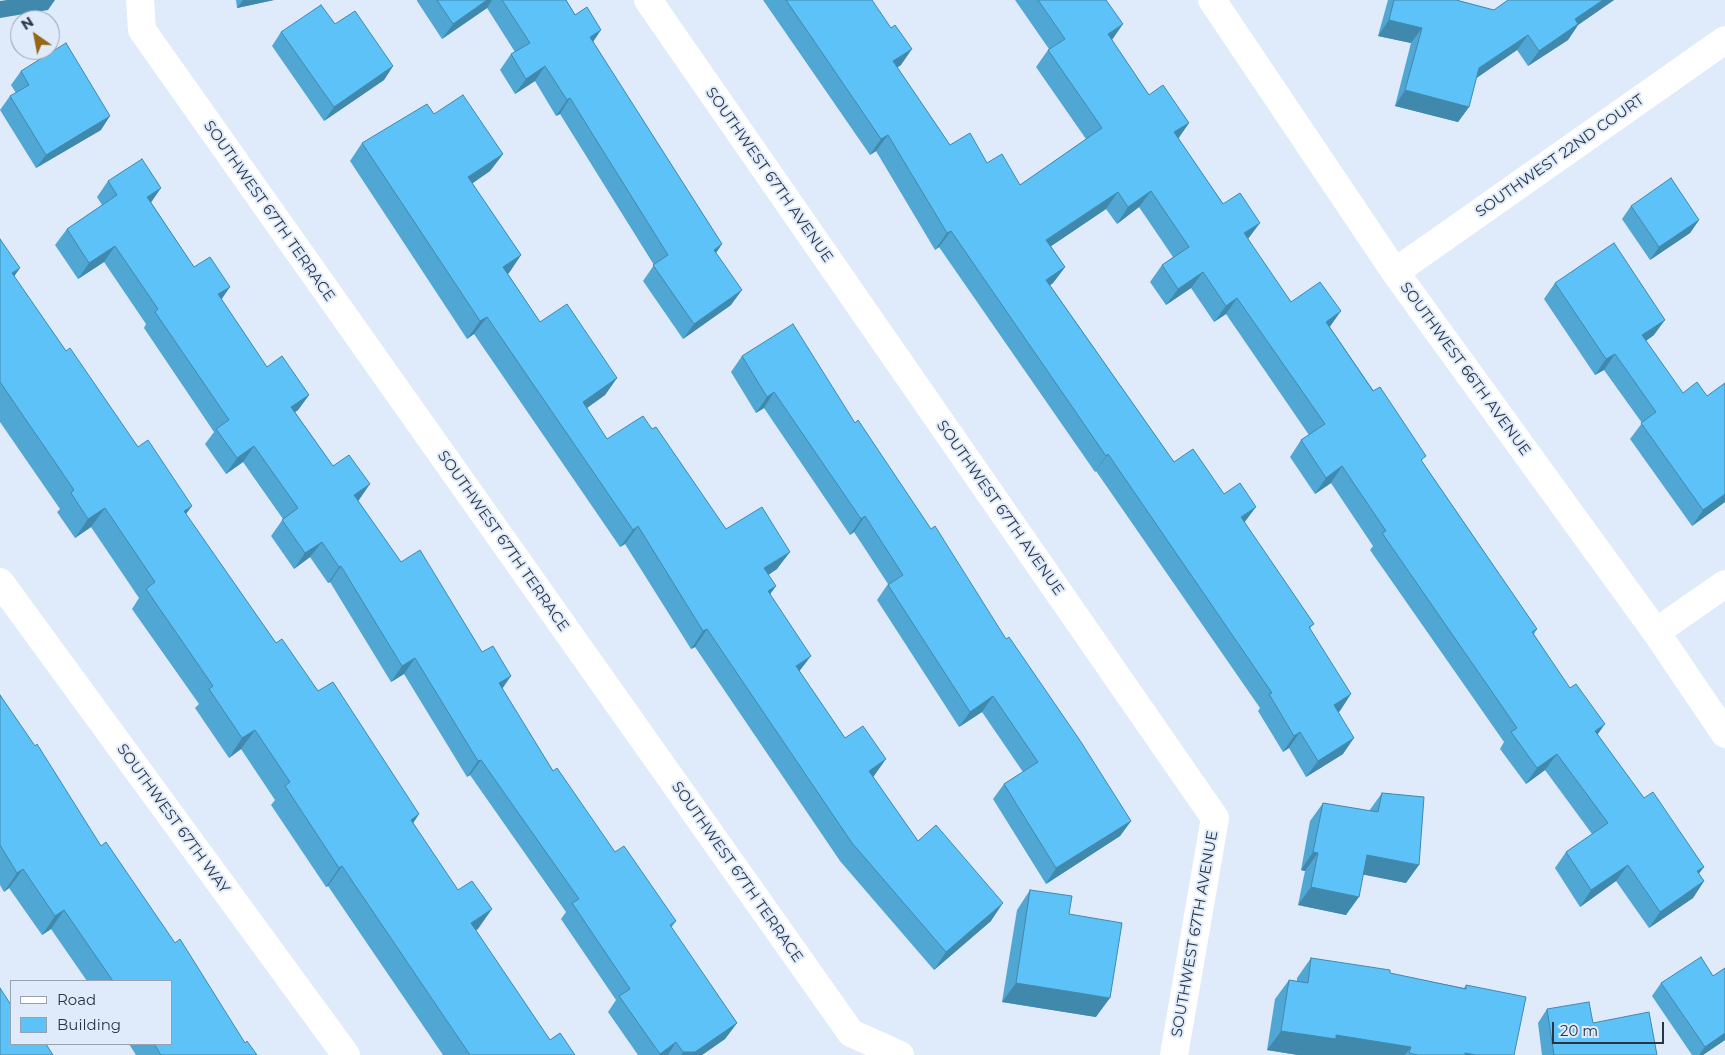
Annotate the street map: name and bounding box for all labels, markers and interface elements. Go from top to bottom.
north arrow [10,10,60,60]
text: N [18,13,37,34]
street label: SOUTHWEST 67TH AVENUE [702,84,836,266]
street label: SOUTHWEST 22ND COURT [1472,91,1648,221]
street label: SOUTHWEST 67TH TERRACE [200,117,338,305]
street label: SOUTHWEST 66TH AVENUE [1396,279,1534,459]
street label: SOUTHWEST 67TH AVENUE [933,417,1067,599]
street label: SOUTHWEST 67TH TERRACE [434,447,572,635]
street label: SOUTHWEST 67TH WAY [113,741,233,897]
street label: SOUTHWEST 67TH TERRACE [668,778,806,966]
street label: SOUTHWEST 67TH AVENUE [1168,829,1222,1039]
legend [10,980,172,1045]
text: Road [57,990,96,1009]
scale bar [1555,1012,1668,1044]
text: Building [57,1015,121,1034]
text: 20 m [1560,1021,1598,1040]

